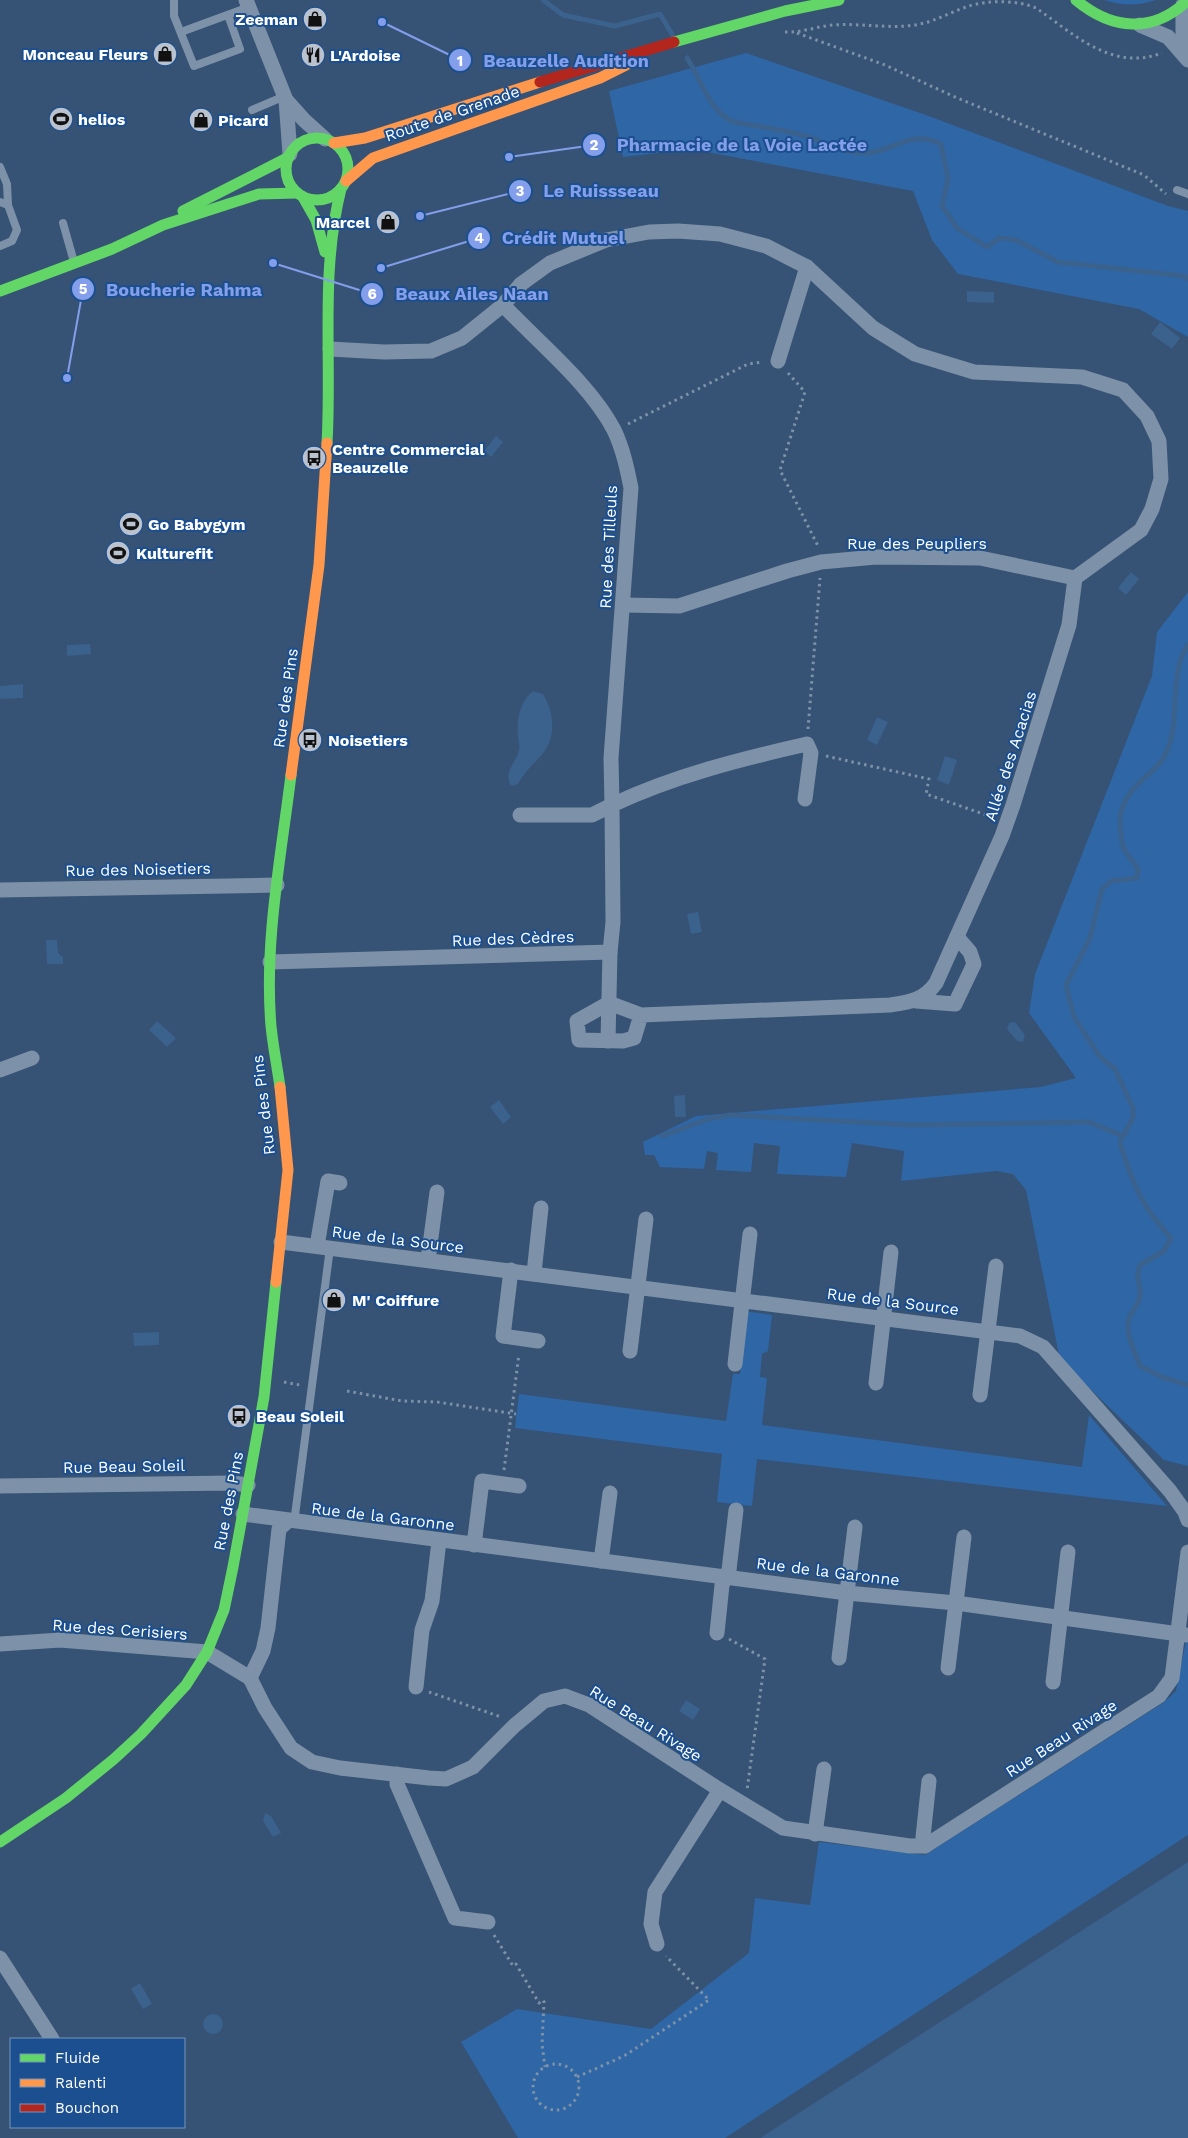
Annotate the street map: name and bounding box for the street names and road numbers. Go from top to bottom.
street label: Route de Grenade [382,81,522,145]
street label: Rue des Tilleuls [596,485,621,609]
street label: Rue des Peupliers [847,534,987,553]
street label: Rue des Pins [269,647,302,749]
street label: Allée des Acacias [980,689,1041,824]
street label: Rue des Noisetiers [65,859,211,880]
street label: Rue des Cèdres [452,927,574,950]
street label: Rue des Pins [248,1054,279,1156]
street label: Rue de la Source [331,1222,465,1257]
street label: Rue de la Source [826,1284,960,1319]
street label: Rue des Pins [210,1450,247,1552]
street label: Rue Beau Soleil [63,1456,185,1477]
street label: Rue de la Garonne [310,1498,456,1535]
street label: Rue de la Garonne [755,1553,901,1590]
street label: Rue des Cerisiers [52,1615,188,1644]
street label: Rue Beau Rivage [586,1681,705,1766]
street label: Rue Beau Rivage [1002,1695,1120,1781]

